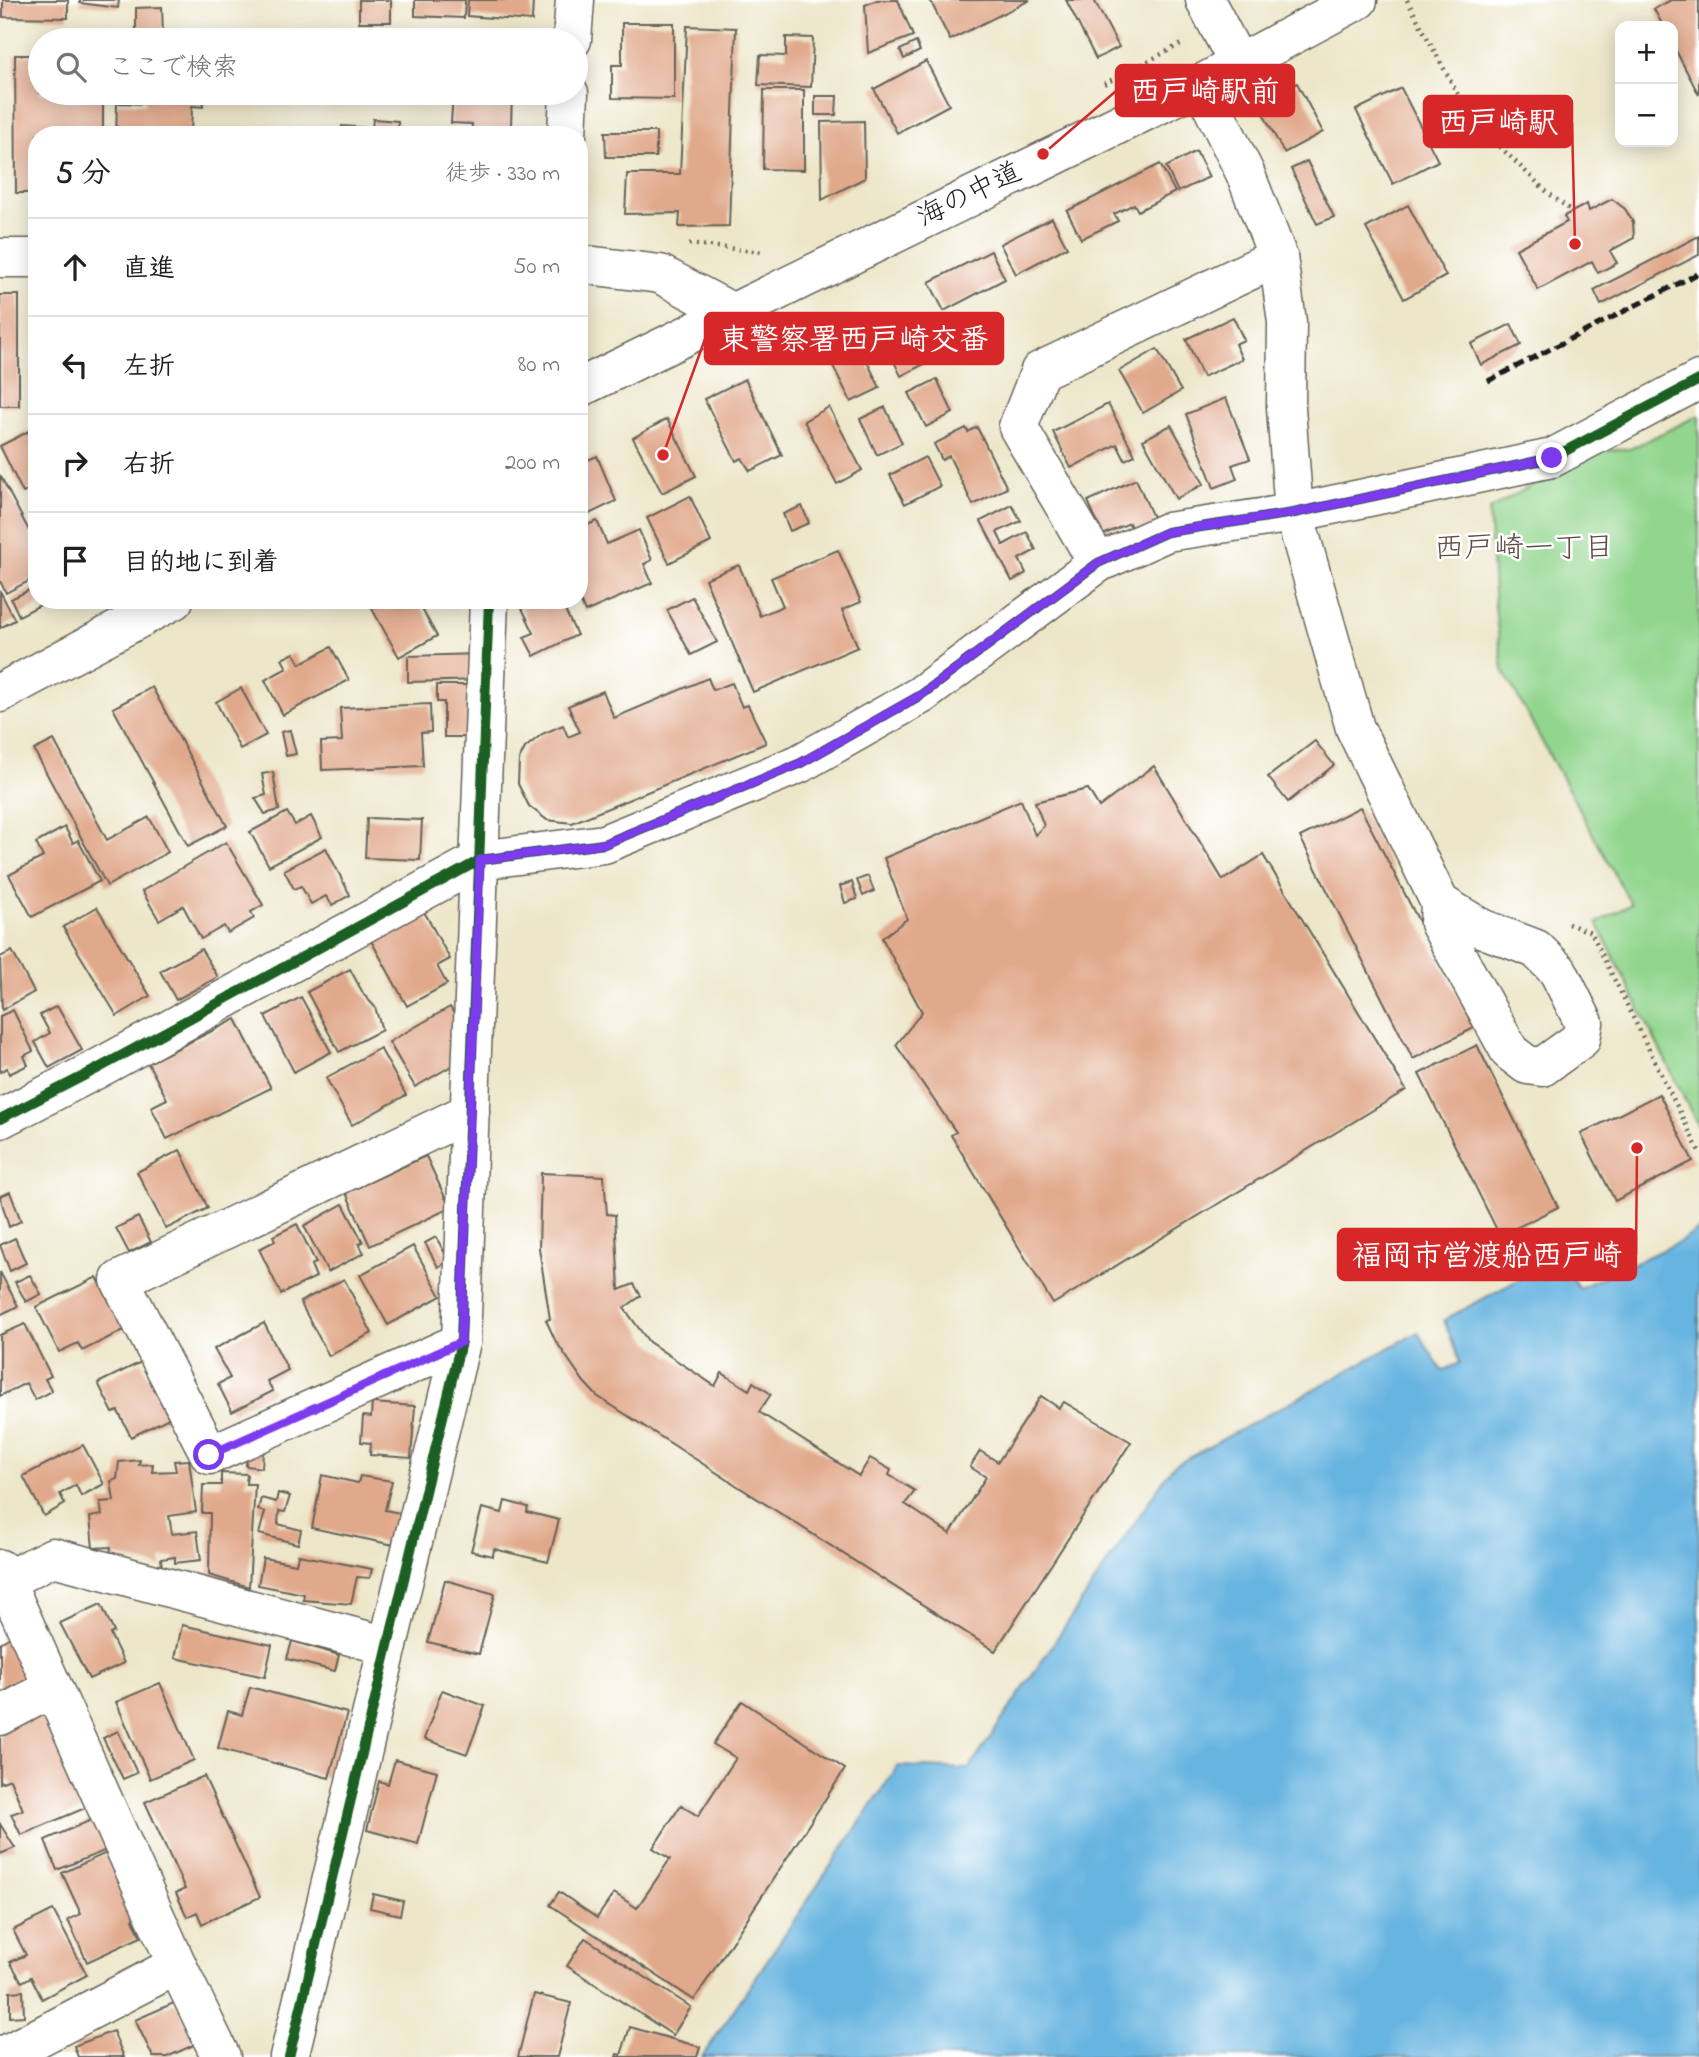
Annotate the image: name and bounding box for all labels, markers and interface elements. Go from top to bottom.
map controls [1615,21,1678,147]
button: + [1615,21,1678,84]
search box [28,28,588,105]
icon: search [52,48,90,86]
text: ここで検索 [108,50,238,88]
callout: 西戸崎駅前 [1116,65,1294,116]
text: 西戸崎駅前 [1130,72,1280,116]
button: − [1615,84,1678,147]
callout: 西戸崎駅 [1424,96,1572,147]
text: 西戸崎駅 [1438,103,1558,147]
text: 5 分 [56,153,111,197]
street label: 海の中道 [911,153,1029,239]
text: 徒歩 · 330 m [445,158,560,191]
icon: ahead [56,248,94,286]
text: 直進 [123,251,175,289]
text: 50 m [513,251,560,284]
callout: 東警察署西戸崎交番 [705,313,1003,364]
text: 東警察署西戸崎交番 [719,320,989,364]
icon: left [56,346,94,384]
text: 左折 [123,349,175,387]
text: 80 m [518,349,560,382]
route end [1536,442,1567,473]
icon: right [56,444,94,482]
text: 右折 [123,447,175,485]
text: 200 m [505,447,560,480]
district label: 西戸崎一丁目 [1434,528,1614,572]
icon: arrive [56,542,94,580]
text: 目的地に到着 [123,545,279,583]
callout: 福岡市営渡船西戸崎 [1338,1229,1636,1280]
text: 福岡市営渡船西戸崎 [1352,1236,1622,1280]
route start [193,1439,224,1470]

